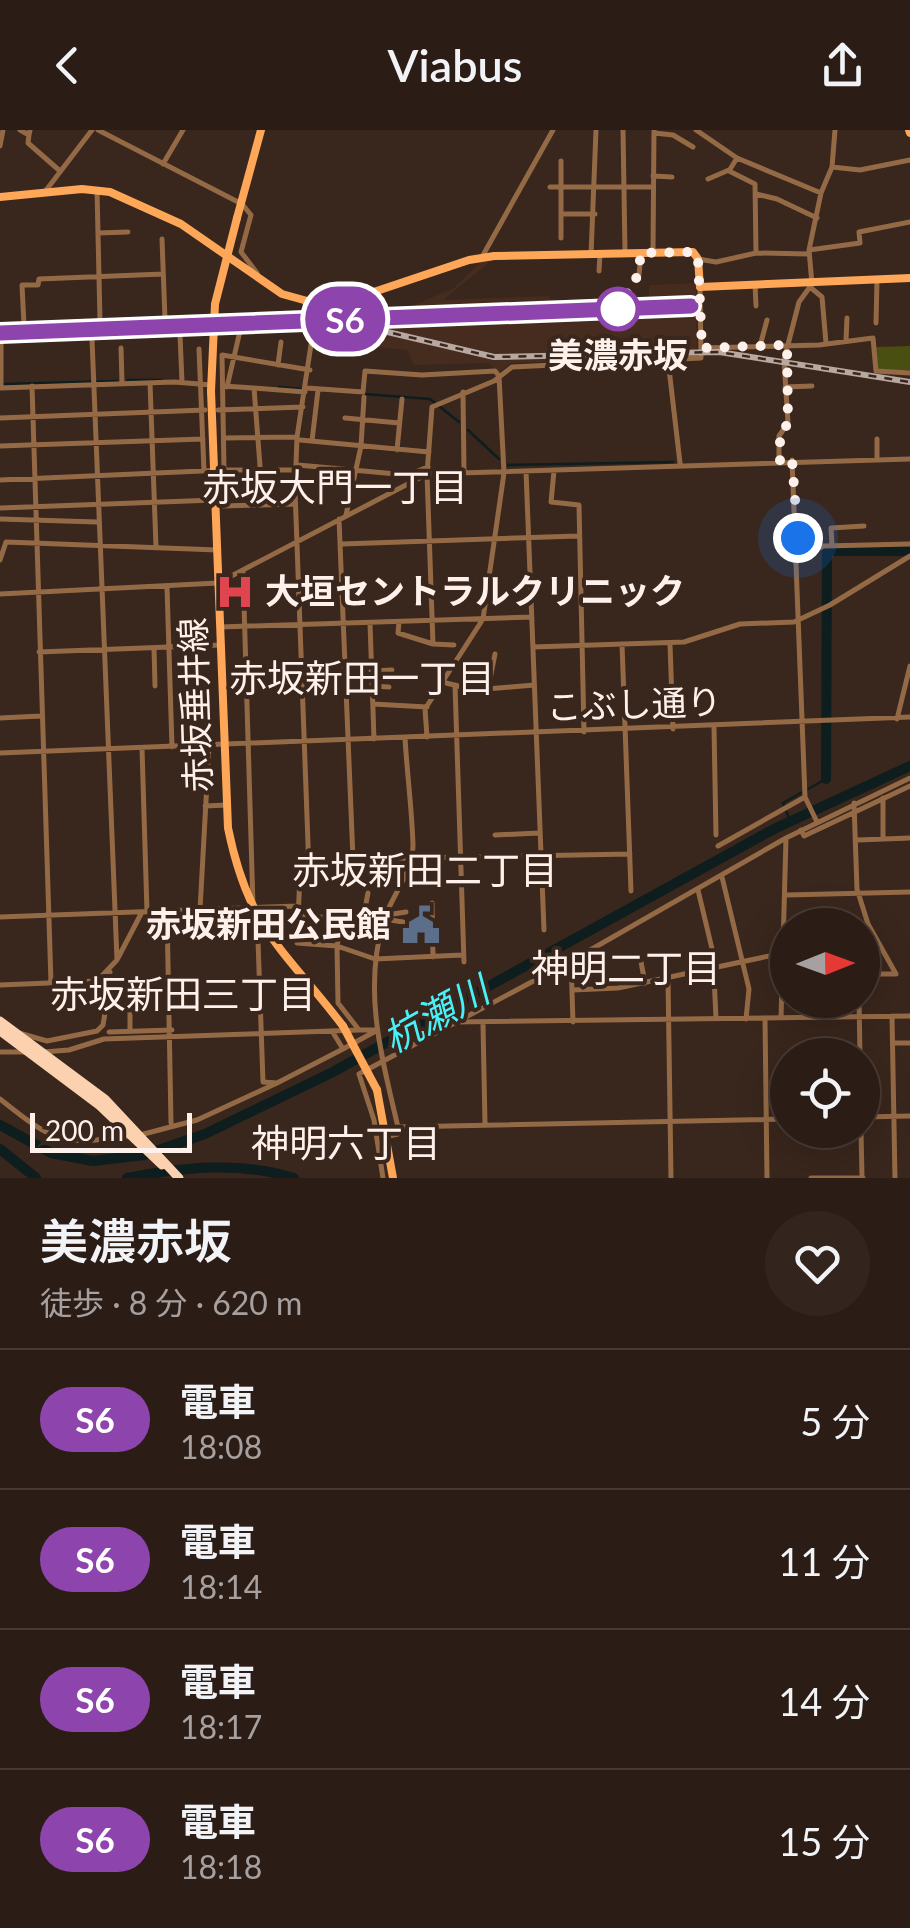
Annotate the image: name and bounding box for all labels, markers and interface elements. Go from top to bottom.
icon: back [40,38,95,93]
text: Viabus [388,38,522,92]
icon: share [815,38,870,93]
line badge: S6 [300,286,390,352]
marker: 美濃赤坂 [597,288,639,330]
text: S6 [325,298,365,340]
place label: 美濃赤坂 [548,333,688,375]
district label: 赤坂大門一丁目 [202,463,468,509]
your location [773,513,823,563]
place label: 大垣セントラルクリニック [265,569,685,611]
hospital icon: 大垣セントラルクリニック [214,571,256,613]
street label: 赤坂垂井線 [170,617,218,793]
district label: 赤坂新田一丁目 [229,654,495,700]
street label: こぶし通り [546,679,722,727]
district label: 赤坂新田二丁目 [292,846,558,892]
place label: 赤坂新田公民館 [146,902,391,944]
public building icon: 赤坂新田公民館 [400,904,442,946]
north arrow [770,908,880,1018]
map controls [770,908,880,1148]
district label: 神明二丁目 [531,944,721,990]
water label: 杭瀬川 [374,964,500,1061]
district label: 赤坂新田三丁目 [50,970,316,1016]
button: locate [770,1038,880,1148]
scale bar [30,1108,192,1153]
text: 200 m [45,1113,124,1147]
district label: 神明六丁目 [251,1119,441,1165]
button: heart [765,1211,870,1316]
text: 美濃赤坂 [40,1212,232,1269]
text: 徒歩 · 8 分 · 620 m [40,1283,302,1322]
text: 電車 [180,1378,256,1424]
text: S6 [75,1398,115,1440]
text: 5 分 [800,1398,870,1444]
text: 18:08 [180,1427,262,1466]
text: 電車 [180,1518,256,1564]
text: S6 [75,1538,115,1580]
text: 11 分 [778,1538,870,1584]
text: 18:14 [180,1567,262,1606]
text: 電車 [180,1658,256,1704]
text: S6 [75,1678,115,1720]
text: 14 分 [778,1678,870,1724]
text: 18:17 [180,1707,262,1746]
text: 電車 [180,1798,256,1844]
text: S6 [75,1818,115,1860]
text: 15 分 [778,1818,870,1864]
text: 18:18 [180,1847,262,1886]

